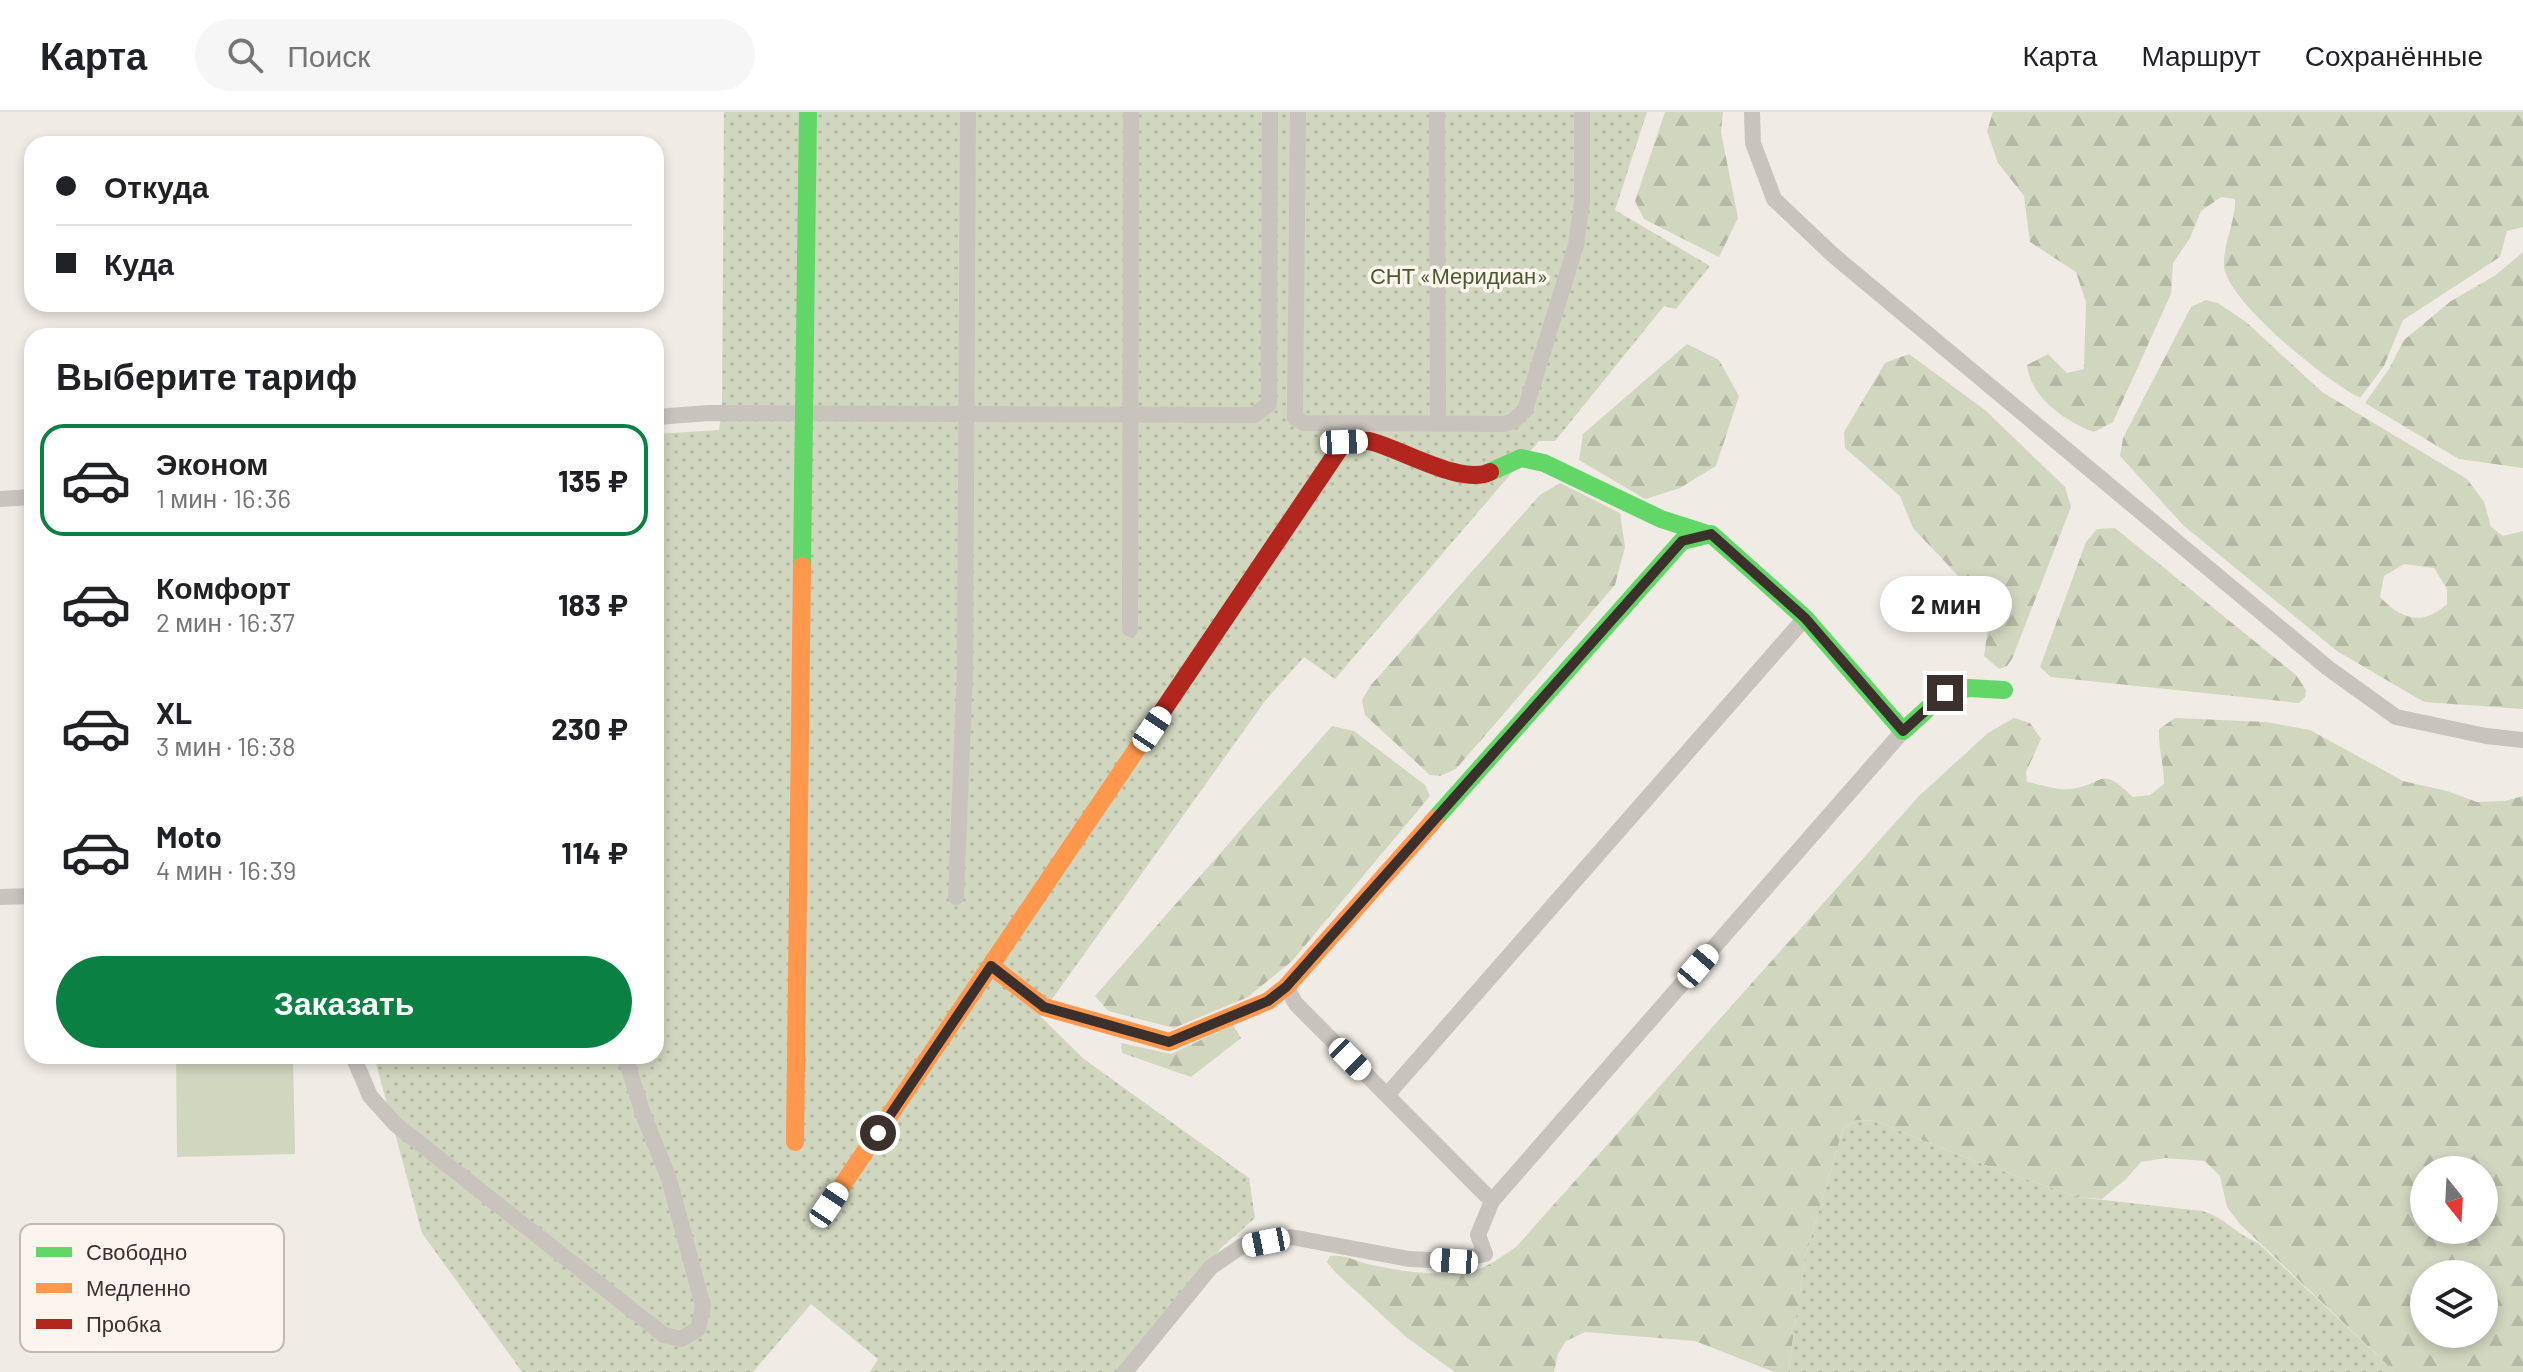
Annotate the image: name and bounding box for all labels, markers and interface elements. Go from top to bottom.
search box [195,19,755,91]
text: Карта [40,32,147,78]
icon: search [223,33,267,77]
text: Поиск [287,37,370,73]
text: Карта [2022,38,2097,72]
text: Маршрут [2141,38,2261,72]
text: Сохранённые [2305,38,2483,72]
text: Откуда [104,168,209,204]
text: Куда [104,245,174,281]
park label: СНТ «Меридиан» [1370,262,1548,289]
text: Выберите тариф [56,354,357,397]
car [1320,429,1368,455]
icon: car [60,444,132,516]
text: Эконом [156,445,269,481]
text: 135 ₽ [558,462,628,498]
text: 1 мин · 16:36 [156,482,291,513]
icon: car [60,568,132,640]
text: Комфорт [156,569,291,605]
callout: 2 мин [1879,577,2011,633]
text: 183 ₽ [558,586,628,622]
text: 2 мин [1911,588,1981,619]
text: 2 мин · 16:37 [156,606,295,637]
route end [1927,675,1963,711]
icon: car [60,692,132,764]
text: XL [156,694,192,730]
car [1129,702,1175,756]
text: 230 ₽ [551,710,628,746]
text: 3 мин · 16:38 [156,730,295,761]
icon: car [60,816,132,888]
text: Moto [156,818,222,854]
text: 114 ₽ [561,834,628,870]
text: 4 мин · 16:39 [156,854,296,885]
car [1673,940,1723,992]
button: Заказать [56,956,632,1048]
car [1325,1034,1375,1084]
route start [860,1115,896,1151]
north arrow [2410,1156,2498,1244]
map controls [2410,1156,2498,1348]
car [806,1178,852,1232]
legend [20,1224,284,1352]
car [1240,1226,1292,1258]
text: Свободно [86,1238,187,1265]
car [1429,1247,1479,1275]
button: layers [2410,1260,2498,1348]
text: Медленно [86,1274,191,1301]
text: Пробка [86,1310,162,1337]

